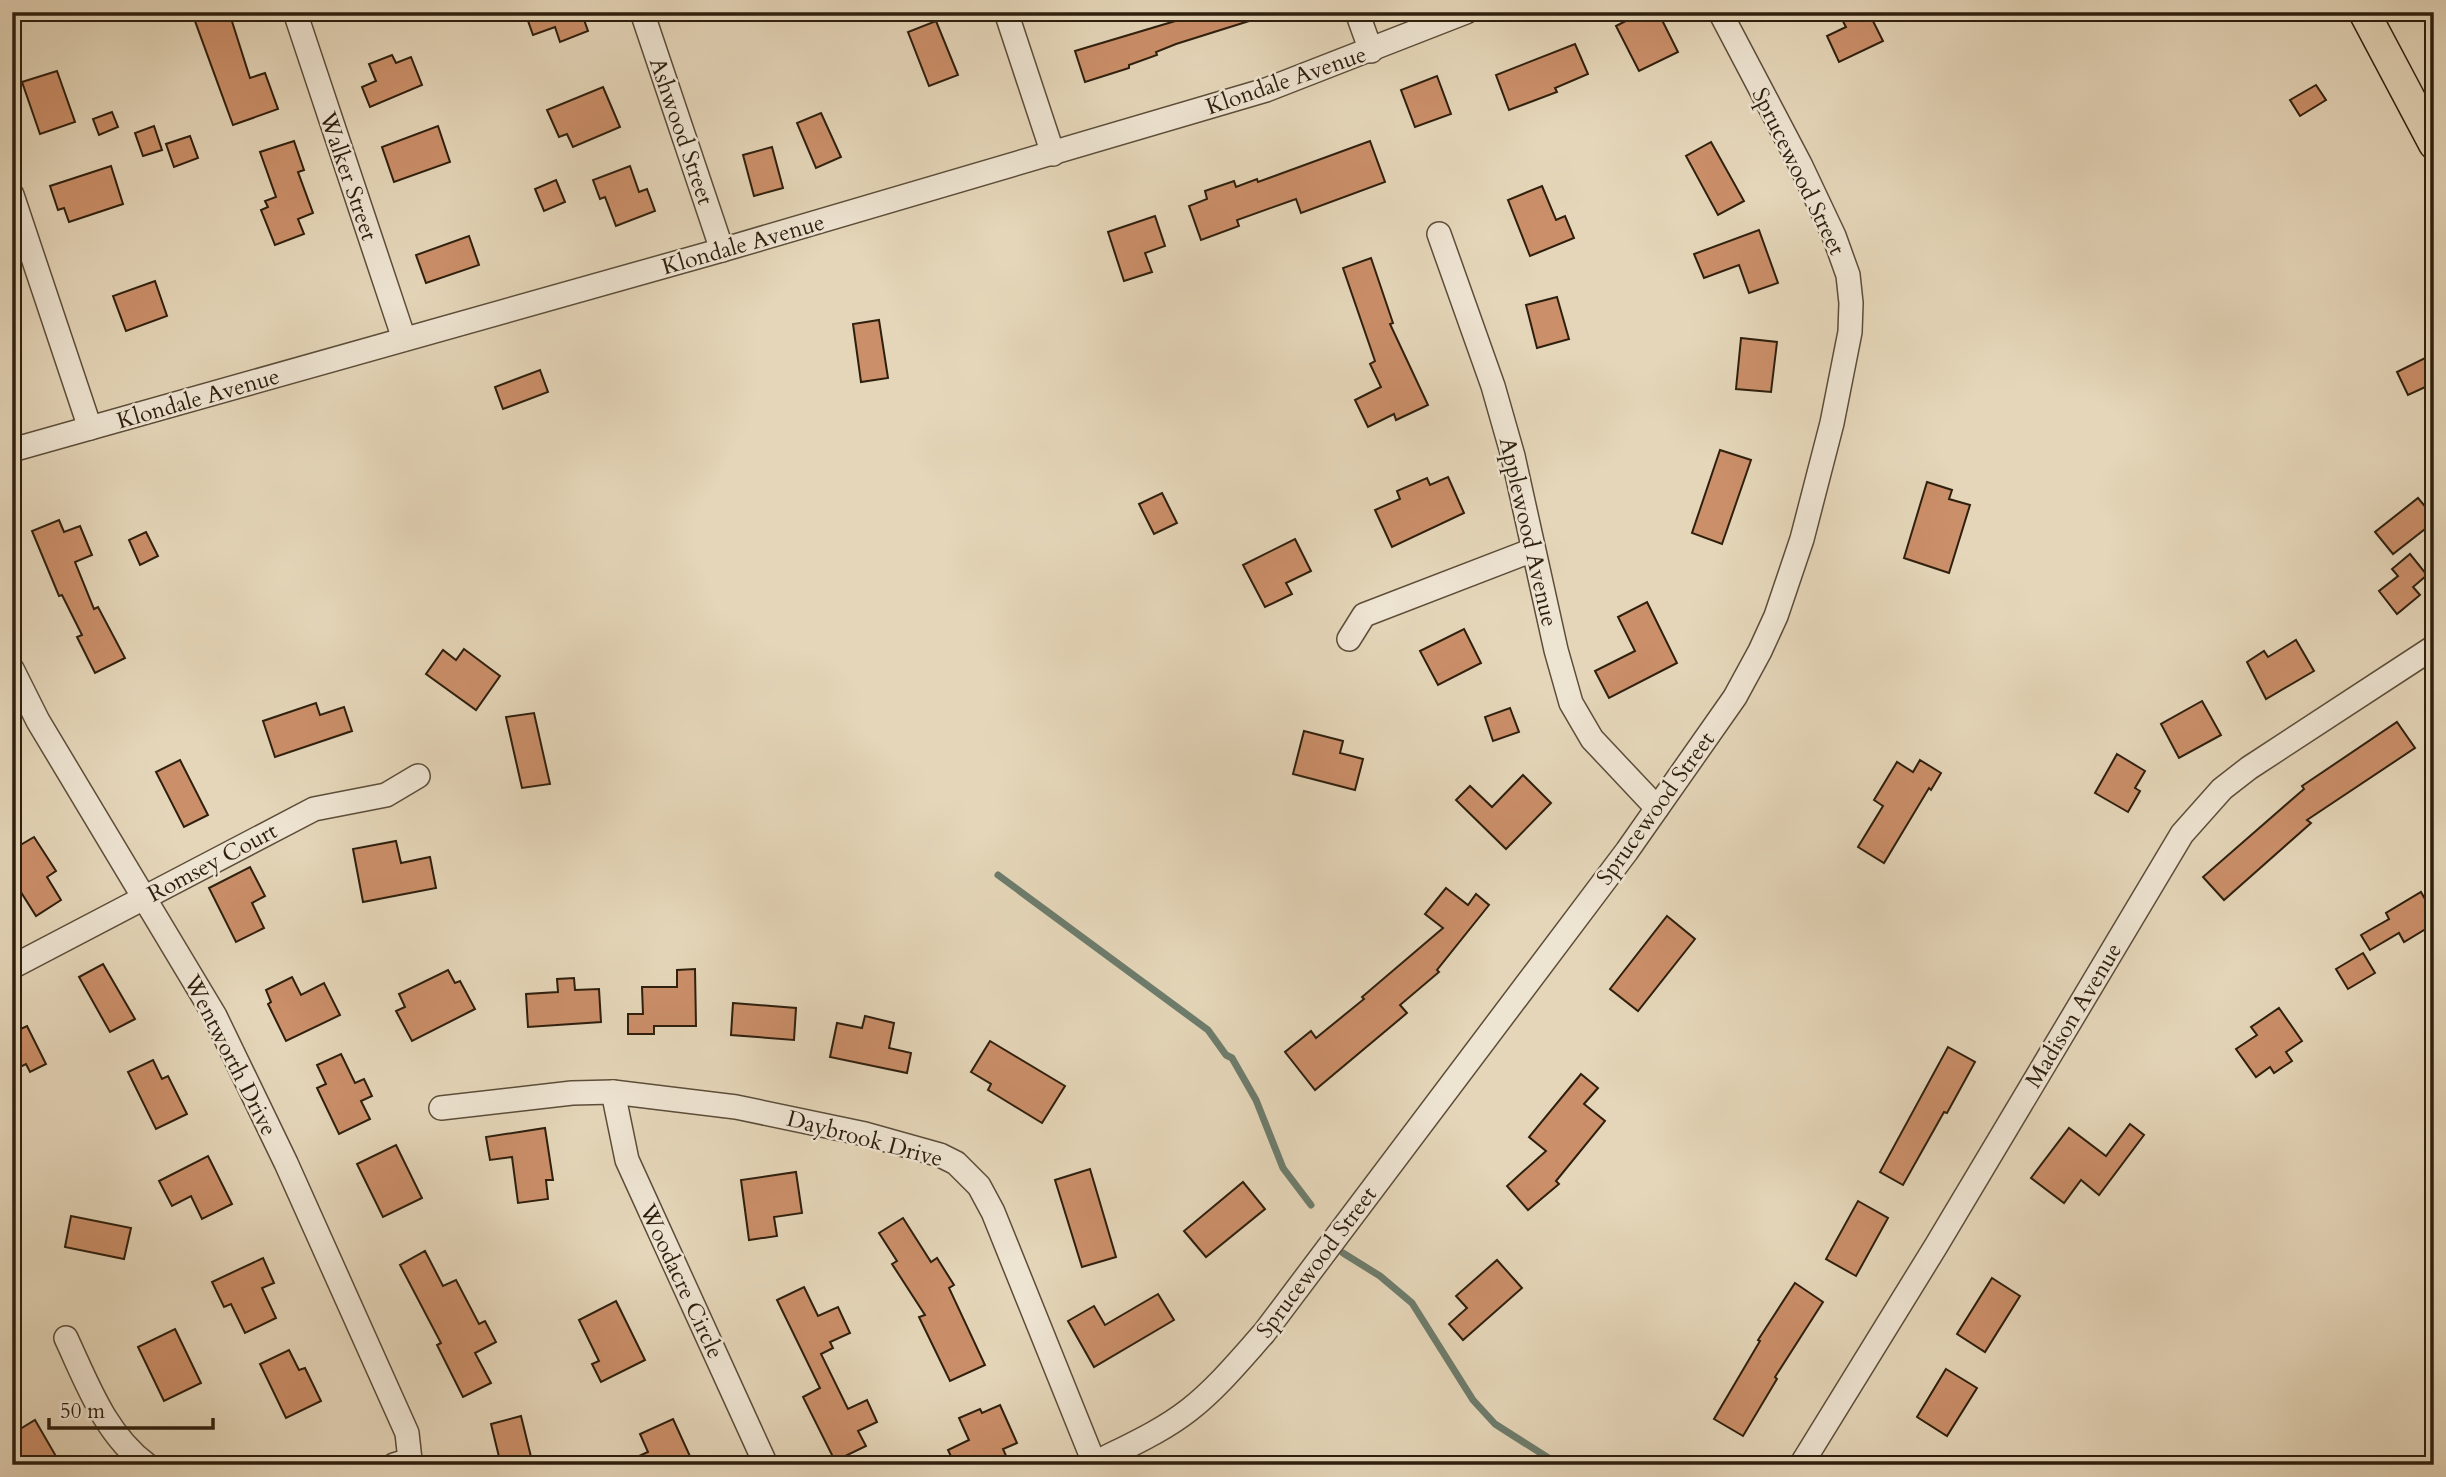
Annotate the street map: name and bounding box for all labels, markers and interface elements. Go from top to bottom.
street label: Klondale Avenue [1202,39,1370,122]
street label: Ashwood Street [642,53,721,209]
street label: Sprucewood Street [1745,82,1853,260]
street label: Walker Street [312,107,385,244]
street label: Klondale Avenue [658,206,828,282]
street label: Klondale Avenue [113,360,283,436]
street label: Applewood Avenue [1492,434,1565,630]
street label: Sprucewood Street [1589,725,1722,891]
street label: Romsey Court [142,815,282,910]
street label: Madison Avenue [2018,937,2129,1094]
street label: Wentworth Drive [176,968,285,1141]
street label: Daybrook Drive [783,1103,946,1174]
street label: Sprucewood Street [1249,1180,1384,1345]
street label: Woodacre Circle [632,1198,731,1364]
scale bar [49,1386,214,1430]
text: 50 m [60,1397,105,1426]

